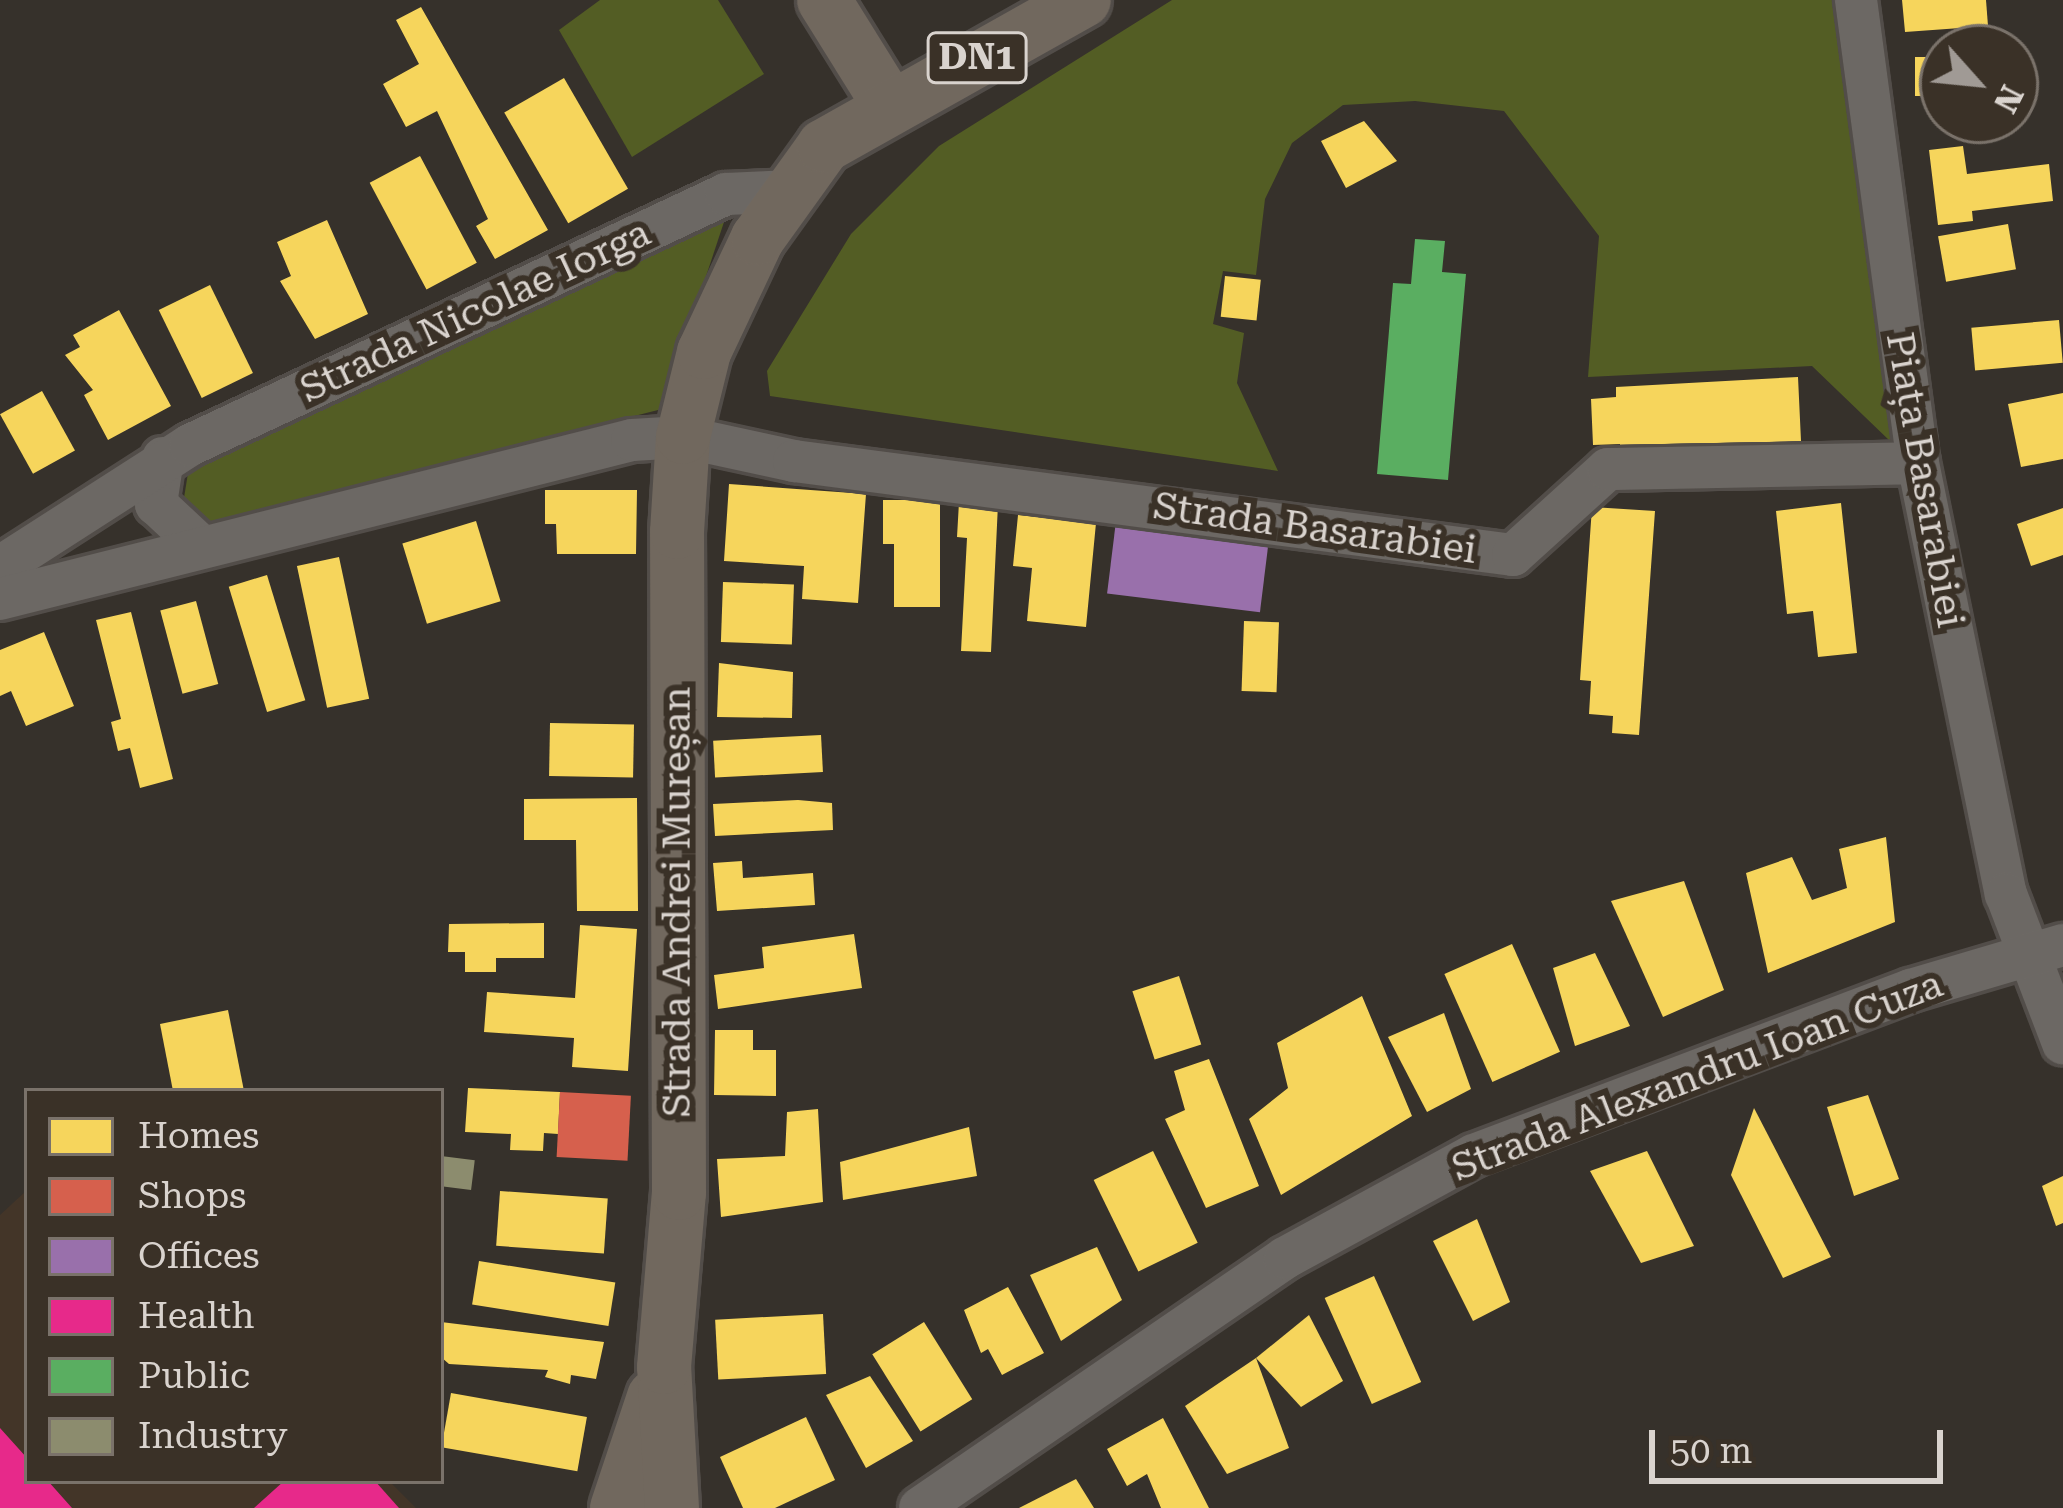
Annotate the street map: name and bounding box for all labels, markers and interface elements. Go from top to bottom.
north arrow [1919,24,2039,144]
road number: DN1 [926,28,1028,88]
text: N [1986,79,2032,119]
street label: Strada Nicolae Iorga [293,209,657,413]
street label: Piața Basarabiei [1876,329,1974,631]
street label: Strada Basarabiei [1150,482,1480,574]
street label: Strada Andrei Mureșan [654,687,700,1117]
street label: Strada Alexandru Ioan Cuza [1445,961,1949,1191]
legend [24,1088,444,1484]
text: Homes [138,1115,259,1157]
text: Shops [138,1175,246,1217]
text: Offices [138,1235,260,1277]
text: Health [138,1295,255,1337]
text: Public [138,1355,250,1397]
scale bar [1655,1406,1949,1480]
text: Industry [138,1415,288,1457]
text: 50 m [1670,1430,1752,1472]

